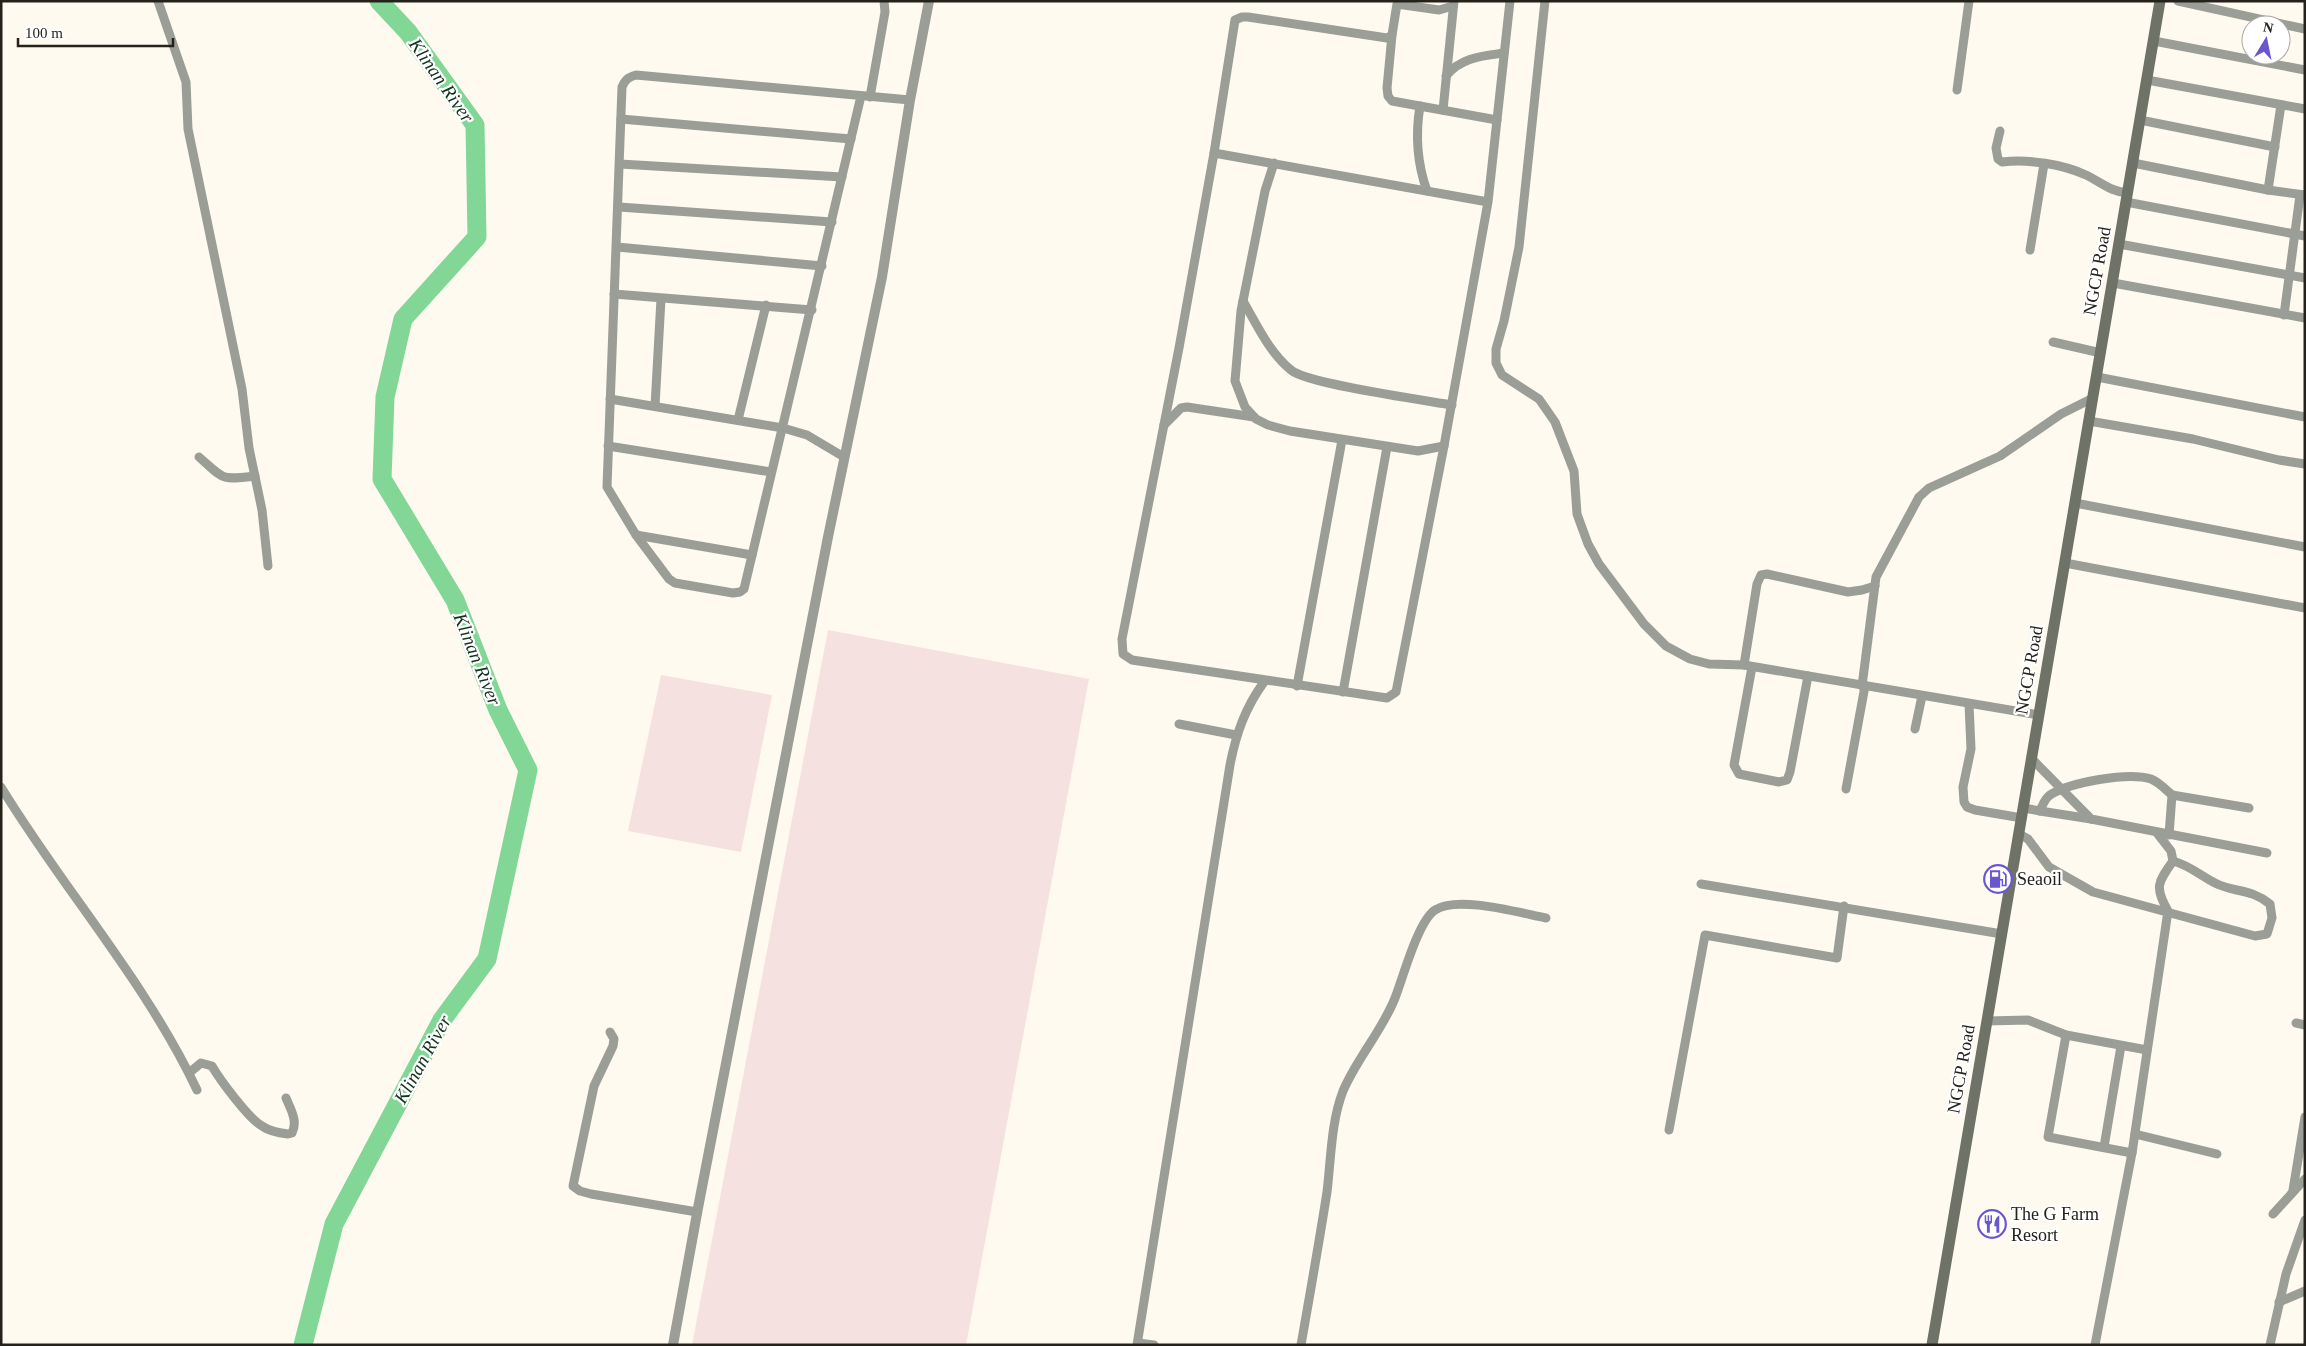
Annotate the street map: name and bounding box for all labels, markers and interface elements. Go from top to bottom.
scale bar [18,15,172,47]
north arrow [2241,15,2291,65]
text: N [2262,19,2274,36]
text: 100 m [25,25,63,41]
water label: Klinan River [404,33,479,127]
street label: NGCP Road [2079,225,2115,317]
water label: Klinan River [449,609,506,709]
street label: NGCP Road [2011,624,2047,716]
fuel station icon: Seaoil [1983,864,2013,894]
place label: Seaoil [2017,869,2062,889]
water label: Klinan River [389,1011,456,1108]
street label: NGCP Road [1943,1023,1979,1115]
place label: The G Farm Resort [2011,1204,2099,1245]
restaurant icon: The G Farm Resort [1977,1209,2007,1239]

